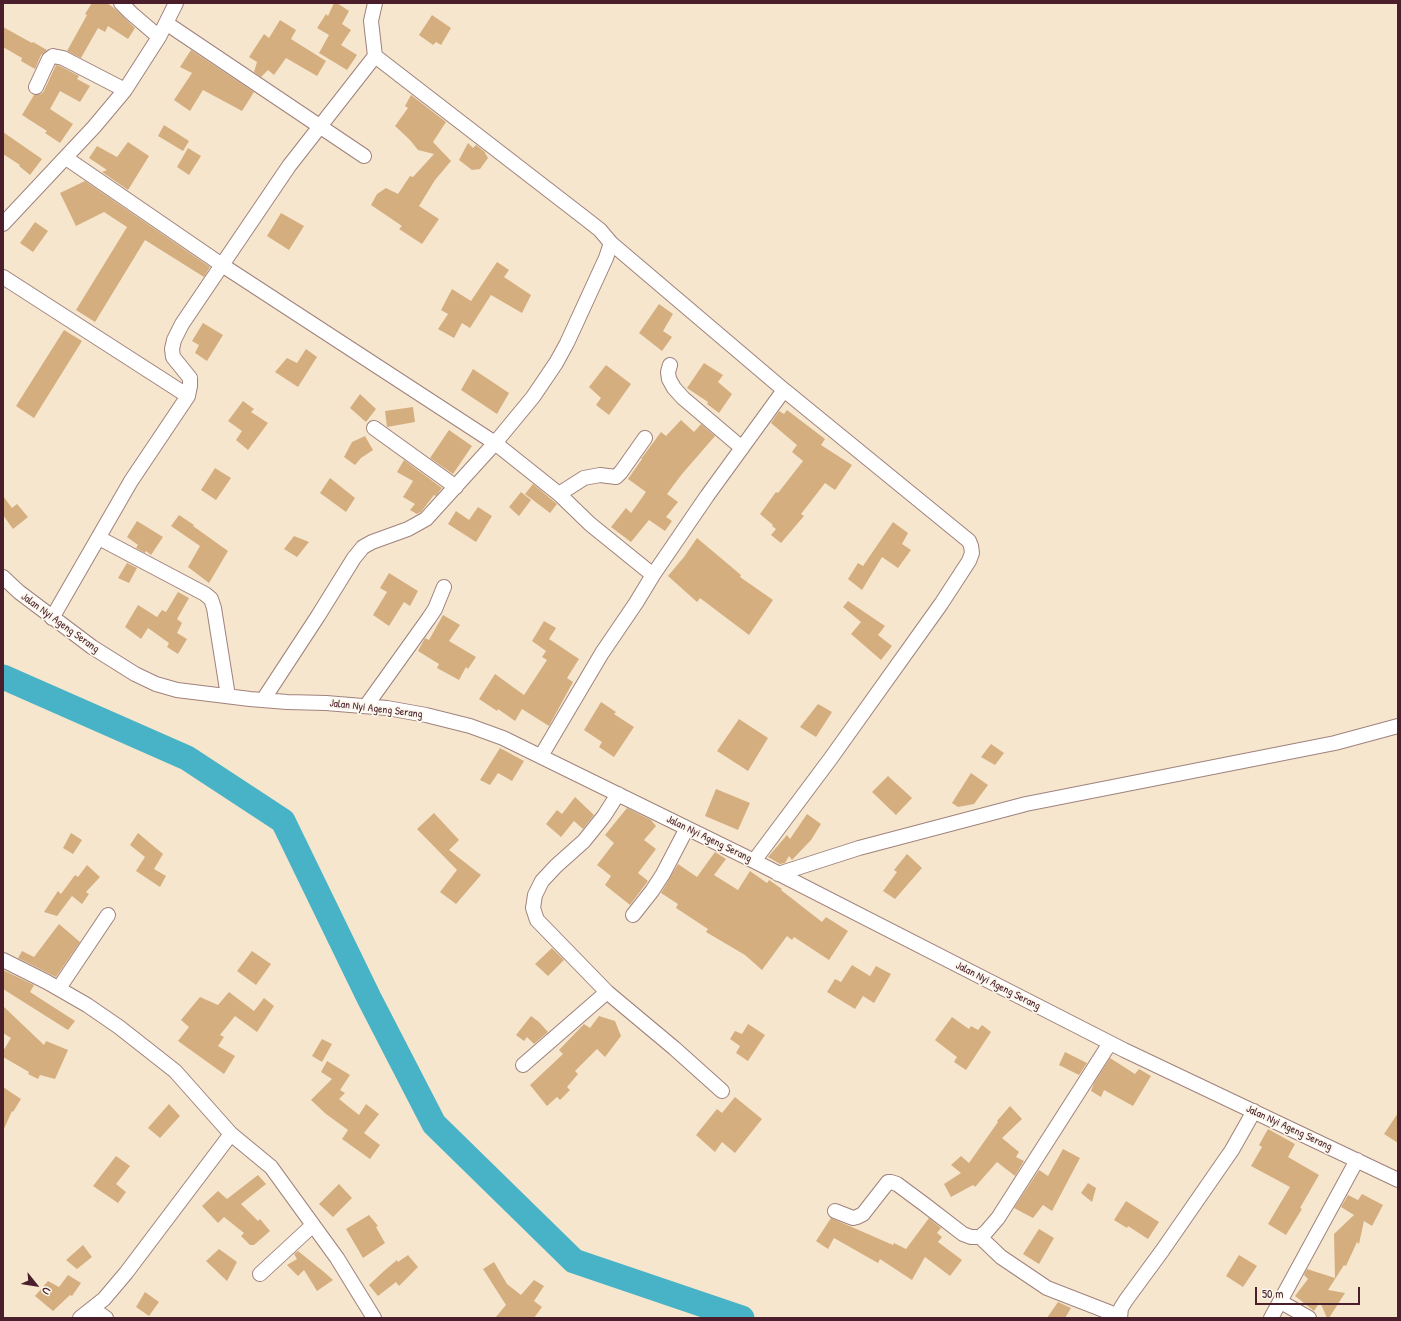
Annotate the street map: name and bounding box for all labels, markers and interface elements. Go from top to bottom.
street label: Jalan Nyi Ageng Serang [18,590,102,656]
street label: Jalan Nyi Ageng Serang [329,697,423,721]
street label: Jalan Nyi Ageng Serang [664,813,754,865]
street label: Jalan Nyi Ageng Serang [953,959,1043,1013]
street label: Jalan Nyi Ageng Serang [1244,1102,1334,1154]
north arrow [16,1265,56,1305]
scale bar [1257,1279,1362,1305]
text: U [39,1285,54,1297]
text: 50 m [1262,1285,1283,1302]

